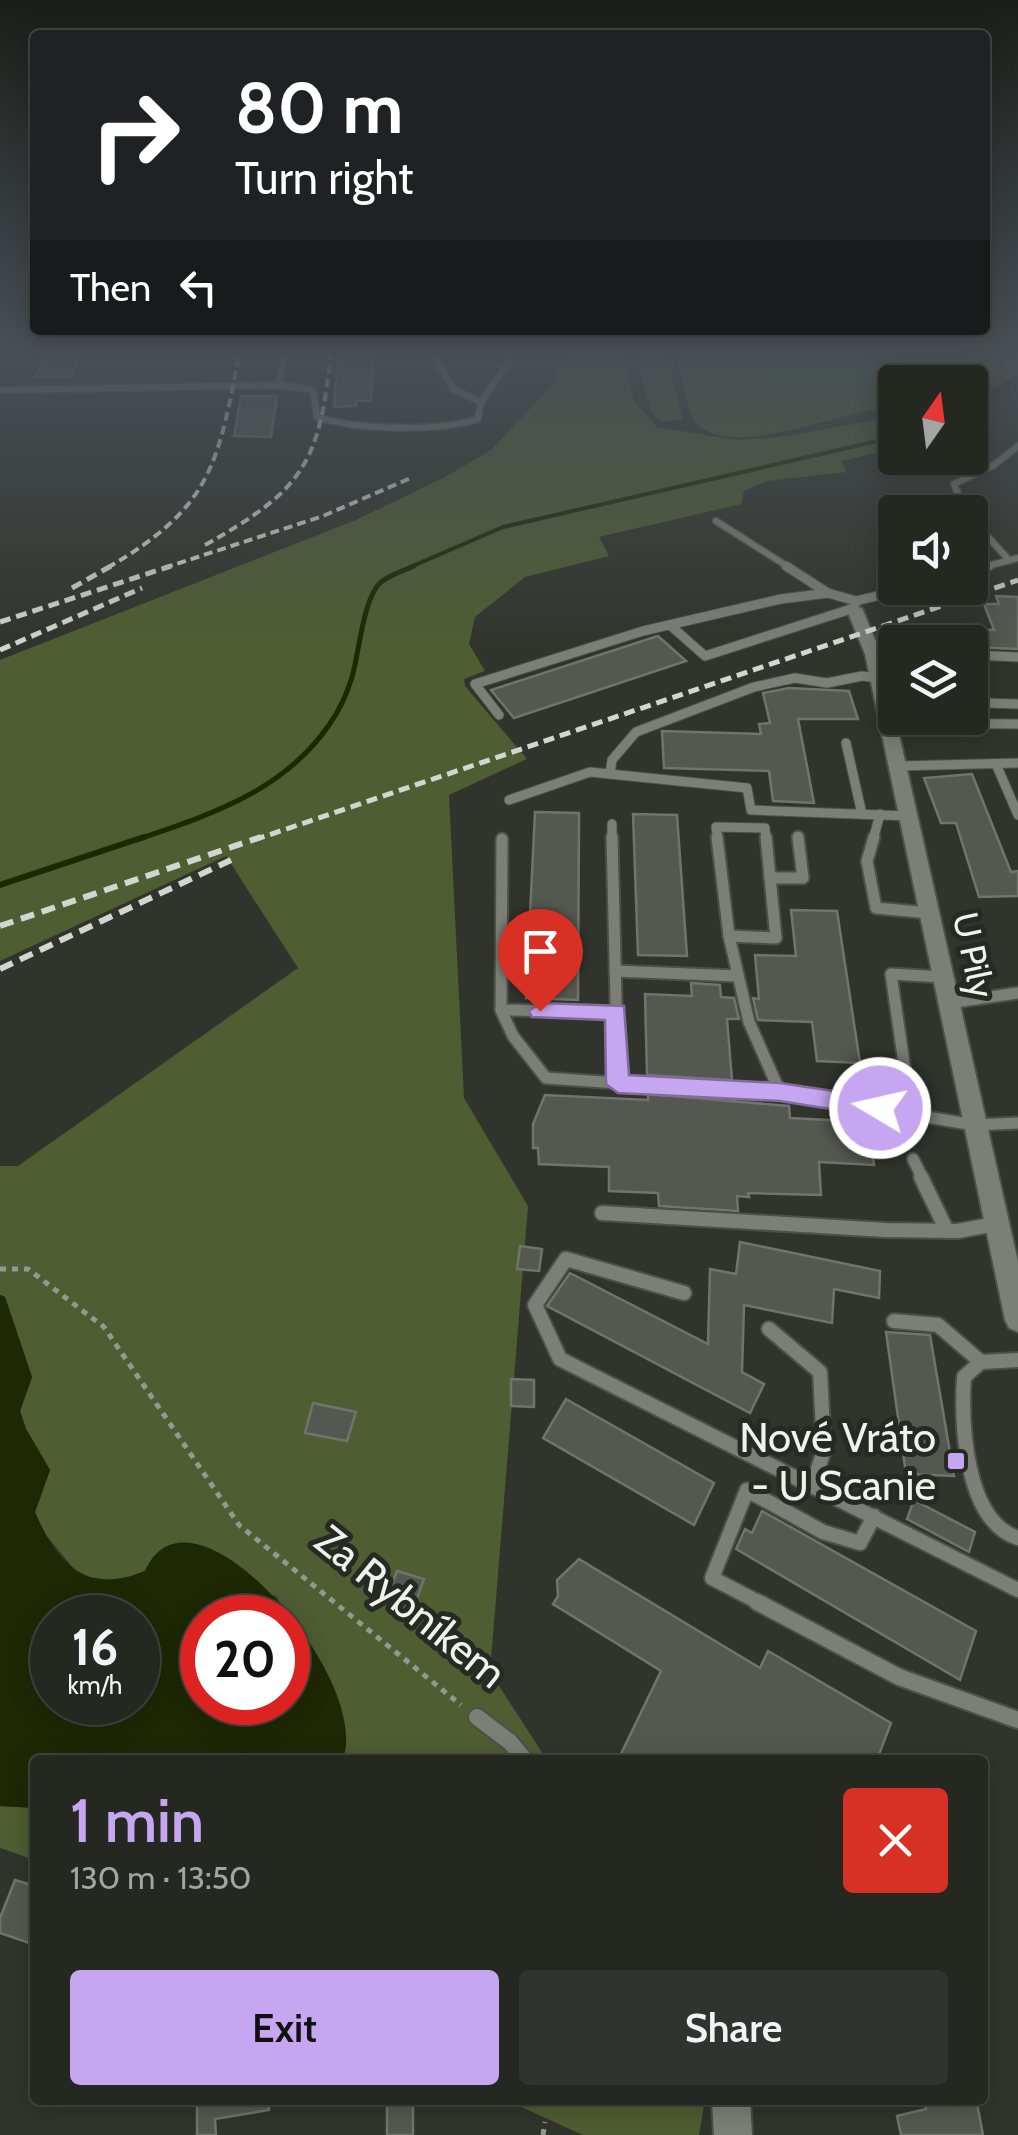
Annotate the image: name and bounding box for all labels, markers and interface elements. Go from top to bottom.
text: 80 m [235,65,403,151]
icon: right [70,70,200,200]
text: Turn right [235,151,414,205]
icon: left [171,260,226,315]
text: Then [70,264,151,311]
north arrow [878,365,988,475]
map controls [878,365,988,735]
button: sound [878,495,988,605]
button: layers [878,625,988,735]
street label: U Pily [944,908,1004,1002]
pin [498,909,583,1012]
icon: arrive [513,924,568,979]
position arrow [828,1056,932,1160]
place label: Nové Vráto - U Scanie [739,1411,936,1511]
marker: Nové Vráto - U Scanie [945,1450,967,1472]
street label: Za Rybníkem [305,1513,517,1699]
speed limit sign: 20 [180,1595,310,1725]
text: 16 [72,1617,118,1678]
text: km/h [68,1670,122,1700]
text: 1 min [70,1784,204,1857]
button: close [843,1788,948,1893]
text: 130 m · 13:50 [70,1858,251,1897]
button: Exit [70,1970,499,2085]
button: Share [519,1970,948,2085]

